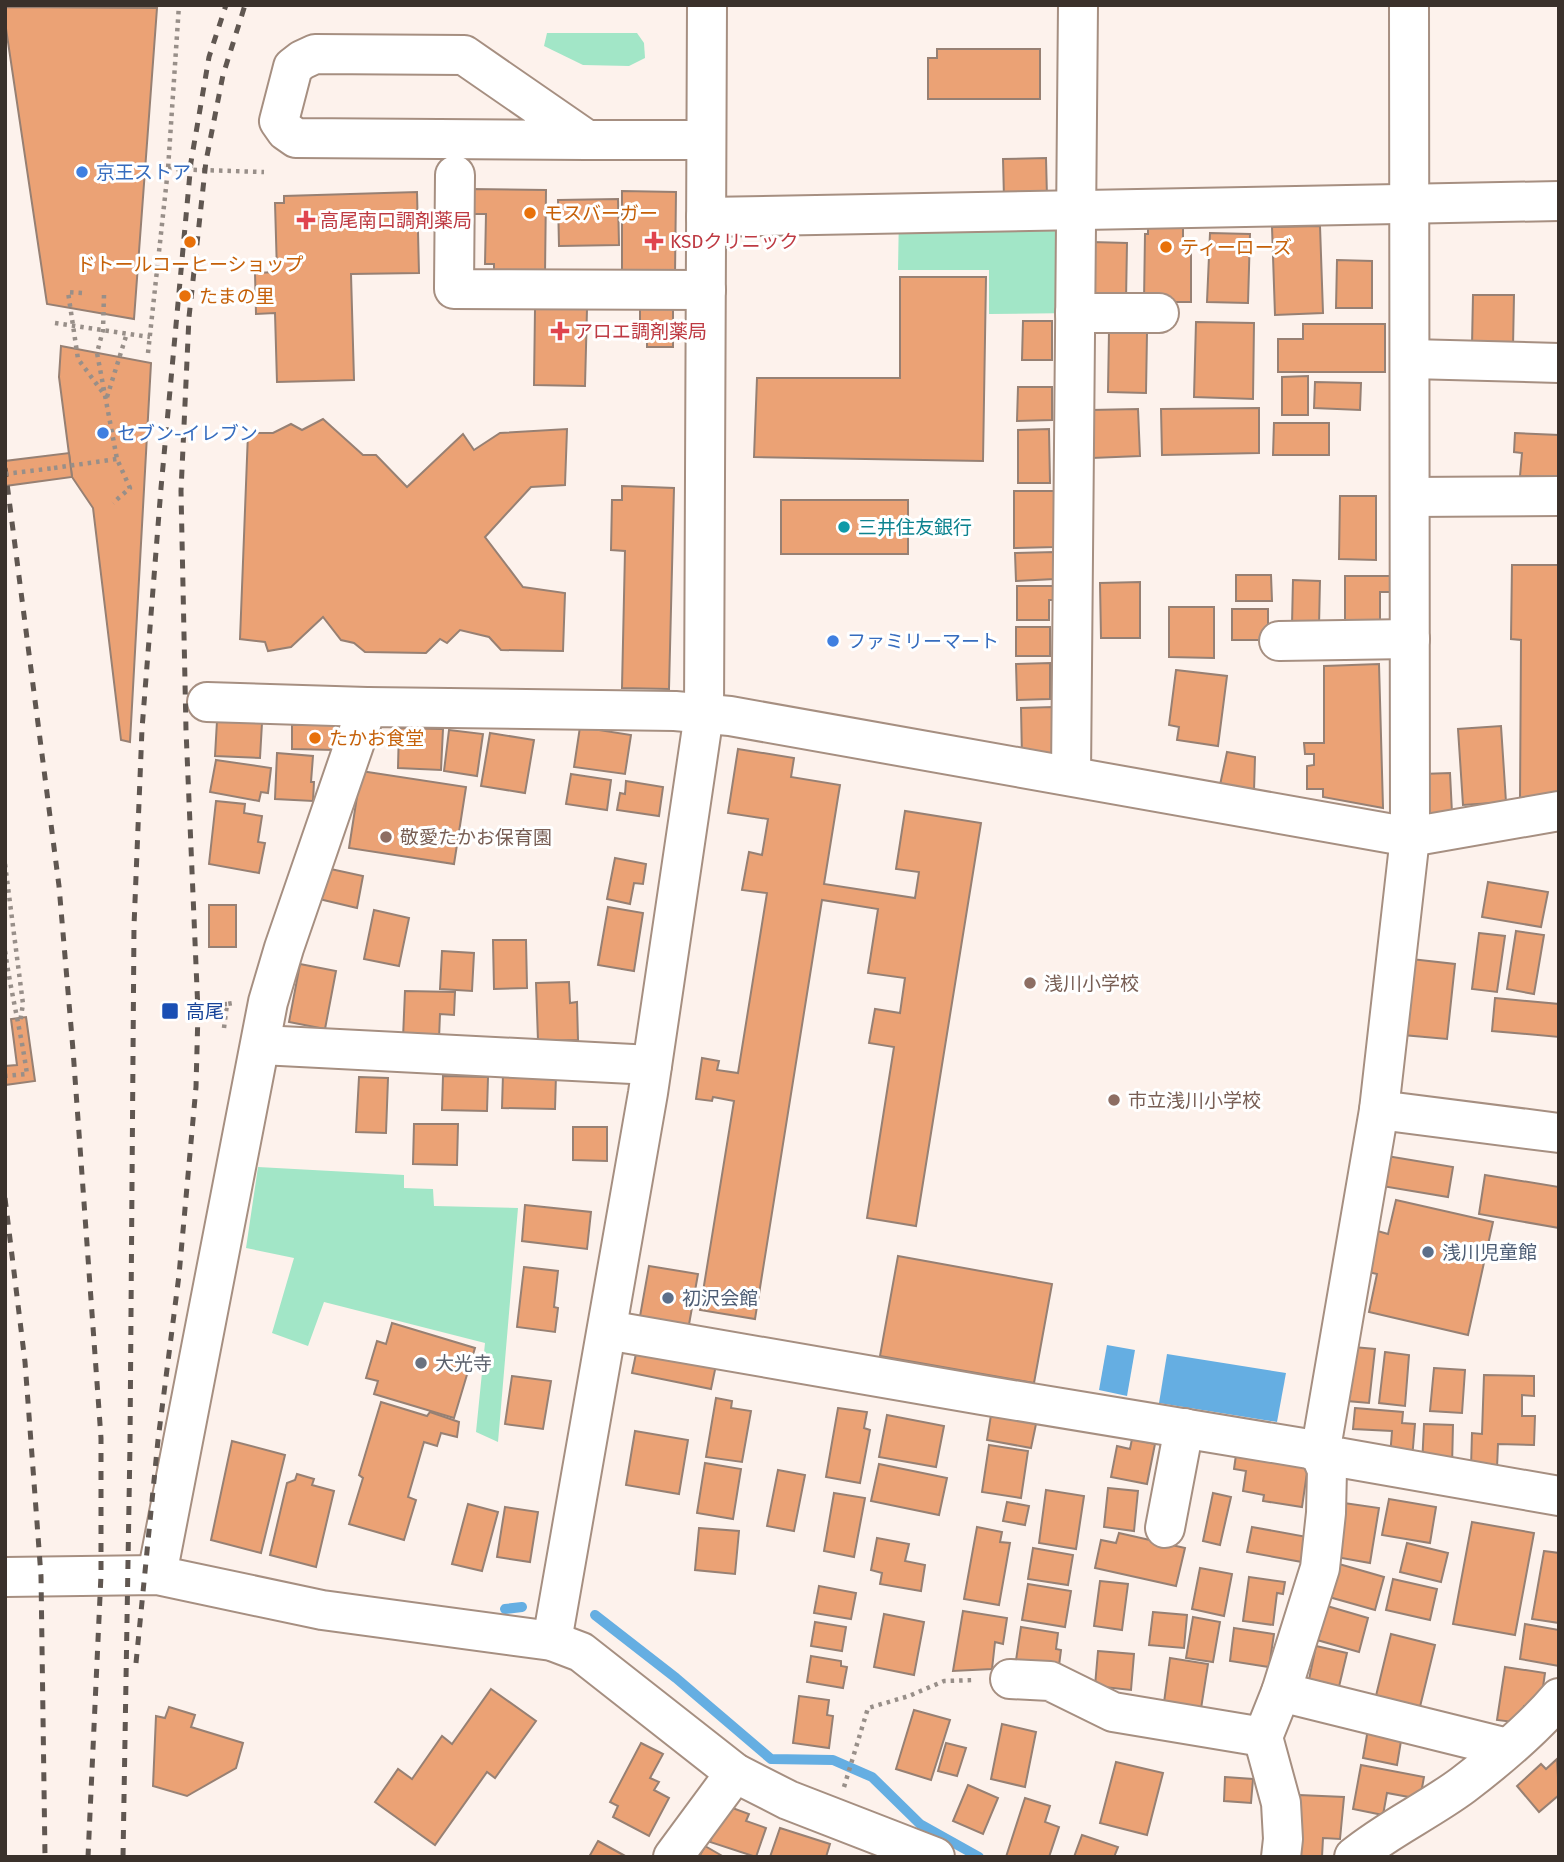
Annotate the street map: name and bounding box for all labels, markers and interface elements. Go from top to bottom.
place label: 京王ストア [96,161,191,184]
marker: 京王ストア [74,164,90,180]
place label: モスバーガー [544,202,658,225]
marker: モスバーガー [522,205,538,221]
place label: 高尾南口調剤薬局 [320,209,472,232]
marker: 高尾南口調剤薬局 [298,212,314,228]
place label: KSDクリニック [670,230,799,253]
marker: KSDクリニック [644,231,664,251]
marker: ドトールコーヒーショップ [182,234,198,250]
place label: ティーローズ [1180,236,1292,259]
marker: ティーローズ [1158,239,1174,255]
place label: ドトールコーヒーショップ [76,253,304,276]
place label: たまの里 [199,285,274,308]
marker: たまの里 [177,288,193,304]
place label: アロエ調剤薬局 [574,320,707,343]
marker: アロエ調剤薬局 [552,323,568,339]
place label: セブン-イレブン [117,422,258,445]
marker: セブン-イレブン [95,425,111,441]
place label: 三井住友銀行 [858,516,972,539]
marker: 三井住友銀行 [836,519,852,535]
place label: ファミリーマート [847,630,999,653]
marker: ファミリーマート [825,633,841,649]
place label: たかお食堂 [329,727,424,750]
marker: たかお食堂 [307,730,323,746]
place label: 敬愛たかお保育園 [400,826,552,849]
marker: 敬愛たかお保育園 [378,829,394,845]
place label: 浅川小学校 [1044,972,1139,995]
marker: 浅川小学校 [1022,975,1038,991]
place label: 高尾 [186,1000,224,1023]
marker: 高尾 [160,1001,180,1021]
place label: 市立浅川小学校 [1128,1089,1261,1112]
marker: 市立浅川小学校 [1106,1092,1122,1108]
place label: 浅川児童館 [1442,1241,1537,1264]
marker: 浅川児童館 [1420,1244,1436,1260]
place label: 初沢会館 [682,1287,758,1310]
marker: 初沢会館 [660,1290,676,1306]
place label: 大光寺 [435,1352,492,1375]
marker: 大光寺 [413,1355,429,1371]

